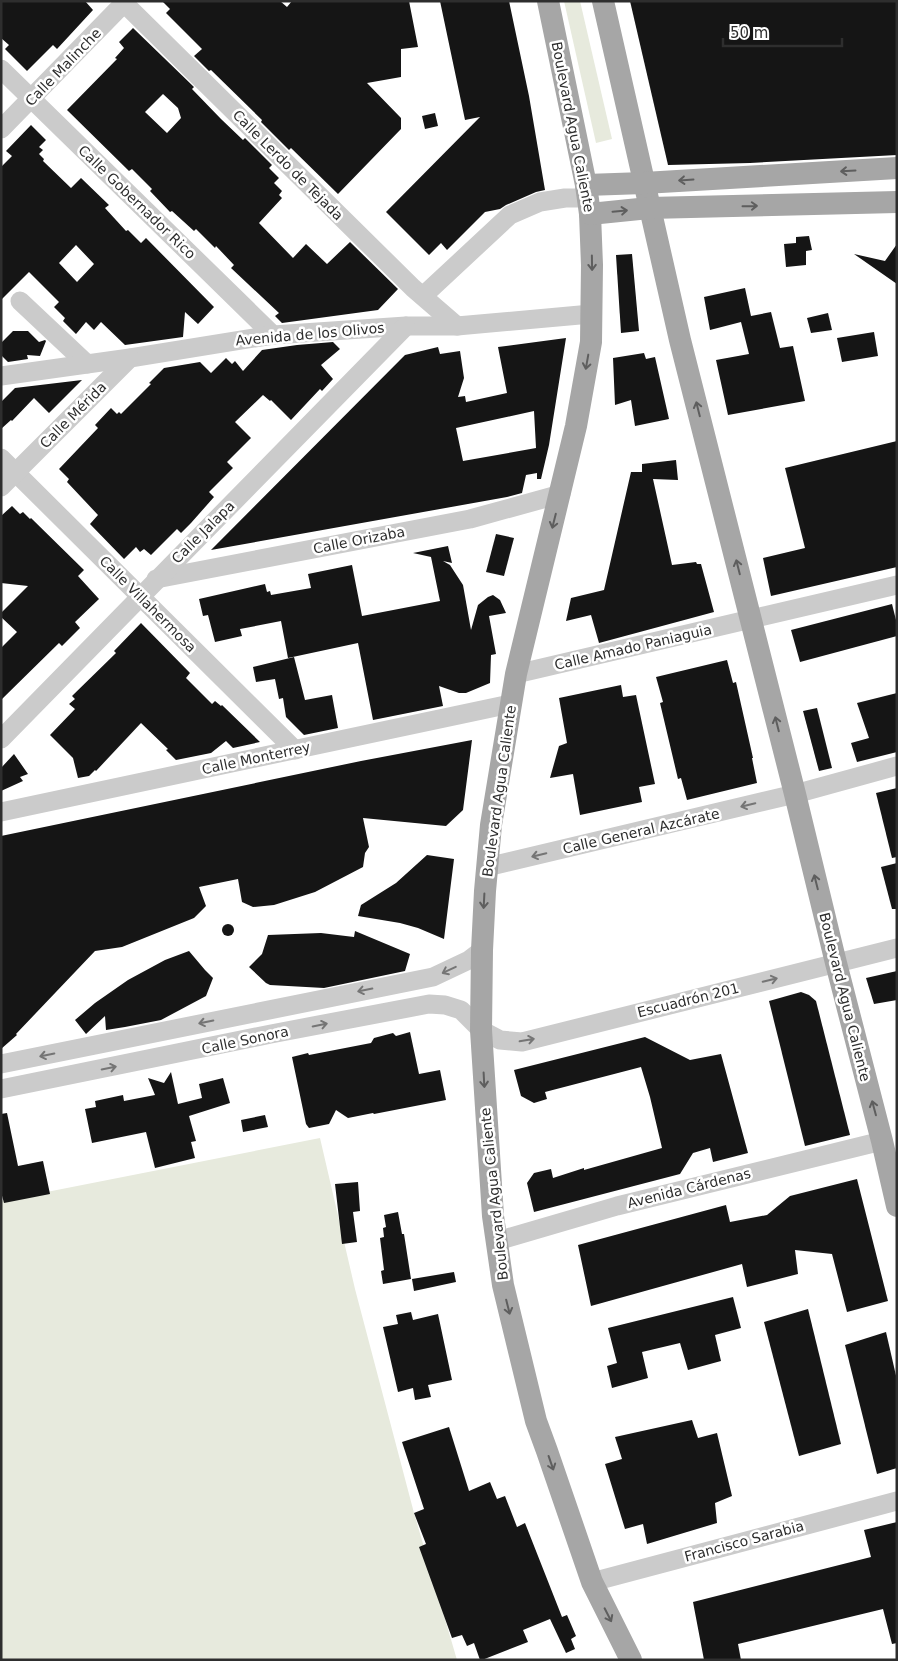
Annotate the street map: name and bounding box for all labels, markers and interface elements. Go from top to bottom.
scale bar [723,15,842,47]
text: 50 m [730,24,768,42]
street label: Calle Malinche [22,25,104,109]
street label: Boulevard Agua Caliente [549,40,597,214]
street label: Calle Lerdo de Tejada [230,107,346,223]
street label: Calle Gobernador Rico [75,142,199,262]
one-way arrow [840,166,856,175]
one-way arrow [678,176,694,185]
one-way arrow [742,201,758,211]
one-way arrow [611,206,627,216]
one-way arrow [587,254,597,270]
street label: Avenida de los Olivos [235,320,385,348]
one-way arrow [582,354,592,370]
street label: Calle Mérida [37,379,109,451]
one-way arrow [693,402,702,418]
street label: Calle Jalapa [168,497,238,567]
one-way arrow [549,513,558,529]
street label: Calle Orizaba [312,523,406,557]
street label: Calle Villahermosa [96,552,200,656]
one-way arrow [733,559,742,575]
street label: Calle Amado Paniaguia [553,621,713,673]
street label: Boulevard Agua Caliente [479,704,519,878]
one-way arrow [772,717,782,733]
street label: Calle Monterrey [200,739,312,777]
one-way arrow [740,801,756,810]
street label: Calle General Azcárate [561,805,721,857]
one-way arrow [531,851,547,860]
one-way arrow [811,874,821,890]
one-way arrow [480,892,489,908]
street label: Boulevard Agua Caliente [816,911,874,1083]
one-way arrow [442,965,457,975]
one-way arrow [761,975,777,984]
street label: Escuadrón 201 [635,980,741,1020]
one-way arrow [358,986,374,996]
one-way arrow [198,1018,214,1027]
one-way arrow [311,1019,327,1029]
street label: Calle Sonora [200,1023,290,1057]
one-way arrow [519,1035,535,1045]
one-way arrow [39,1051,55,1060]
one-way arrow [100,1063,116,1072]
one-way arrow [479,1072,488,1088]
one-way arrow [868,1100,878,1116]
street label: Boulevard Agua Caliente [477,1107,511,1281]
street label: Avenida Cárdenas [626,1165,752,1211]
one-way arrow [504,1298,513,1314]
one-way arrow [547,1455,556,1471]
street label: Francisco Sarabia [683,1517,805,1565]
one-way arrow [604,1607,613,1622]

